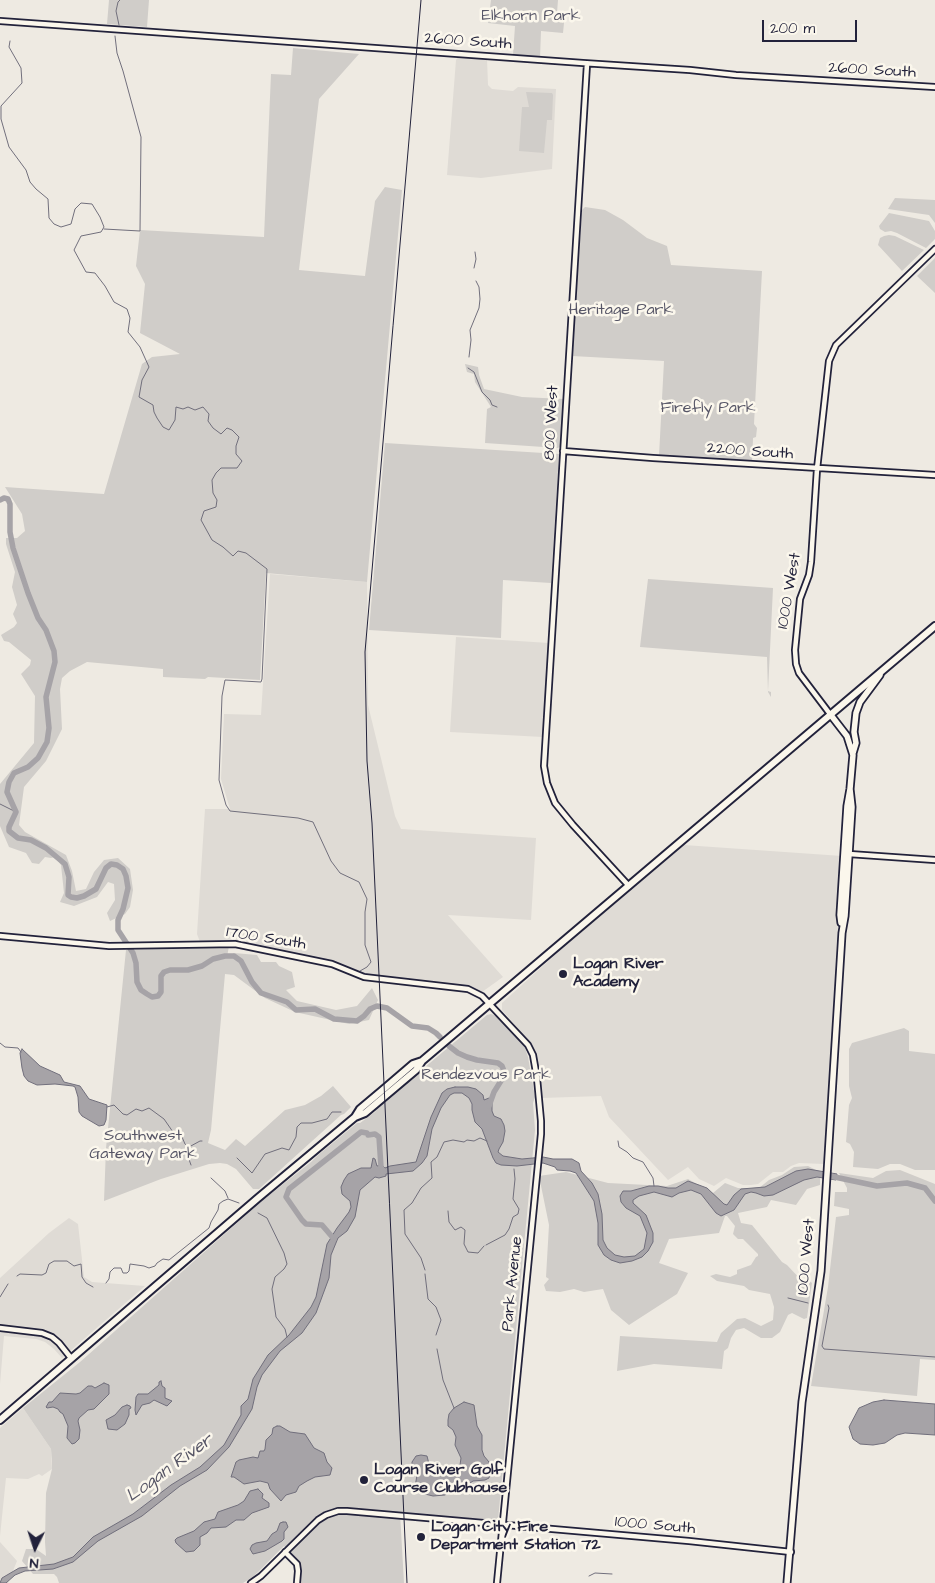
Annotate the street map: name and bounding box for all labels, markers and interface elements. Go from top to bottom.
park label: Elkhorn Park [482,7,580,27]
scale bar [765,10,860,42]
text: 200 m [770,18,815,39]
street label: 2600 South [424,29,512,55]
street label: 2600 South [828,59,916,83]
park label: Heritage Park [569,301,673,321]
street label: 800 West [540,385,564,461]
park label: Firefly Park [660,399,756,419]
street label: 2200 South [706,439,794,465]
street label: 1000 West [774,551,806,631]
street label: 1700 South [225,923,307,955]
place label: Logan River Academy [573,955,663,993]
marker: Logan River Academy [557,968,569,980]
park label: Rendezvous Park [421,1066,551,1086]
park label: Southwest Gateway Park [89,1127,197,1165]
street label: 1000 West [794,1218,820,1296]
street label: Park Avenue [498,1236,528,1332]
water label: Logan River [122,1430,218,1508]
place label: Logan River Golf Course Clubhouse [374,1461,507,1499]
marker: Logan River Golf Course Clubhouse [358,1474,370,1486]
street label: 1000 South [614,1513,696,1539]
place label: Logan City Fire Department Station 72 [431,1518,601,1556]
north arrow [10,1523,60,1573]
marker: Logan City Fire Department Station 72 [415,1531,427,1543]
text: N [29,1553,39,1573]

